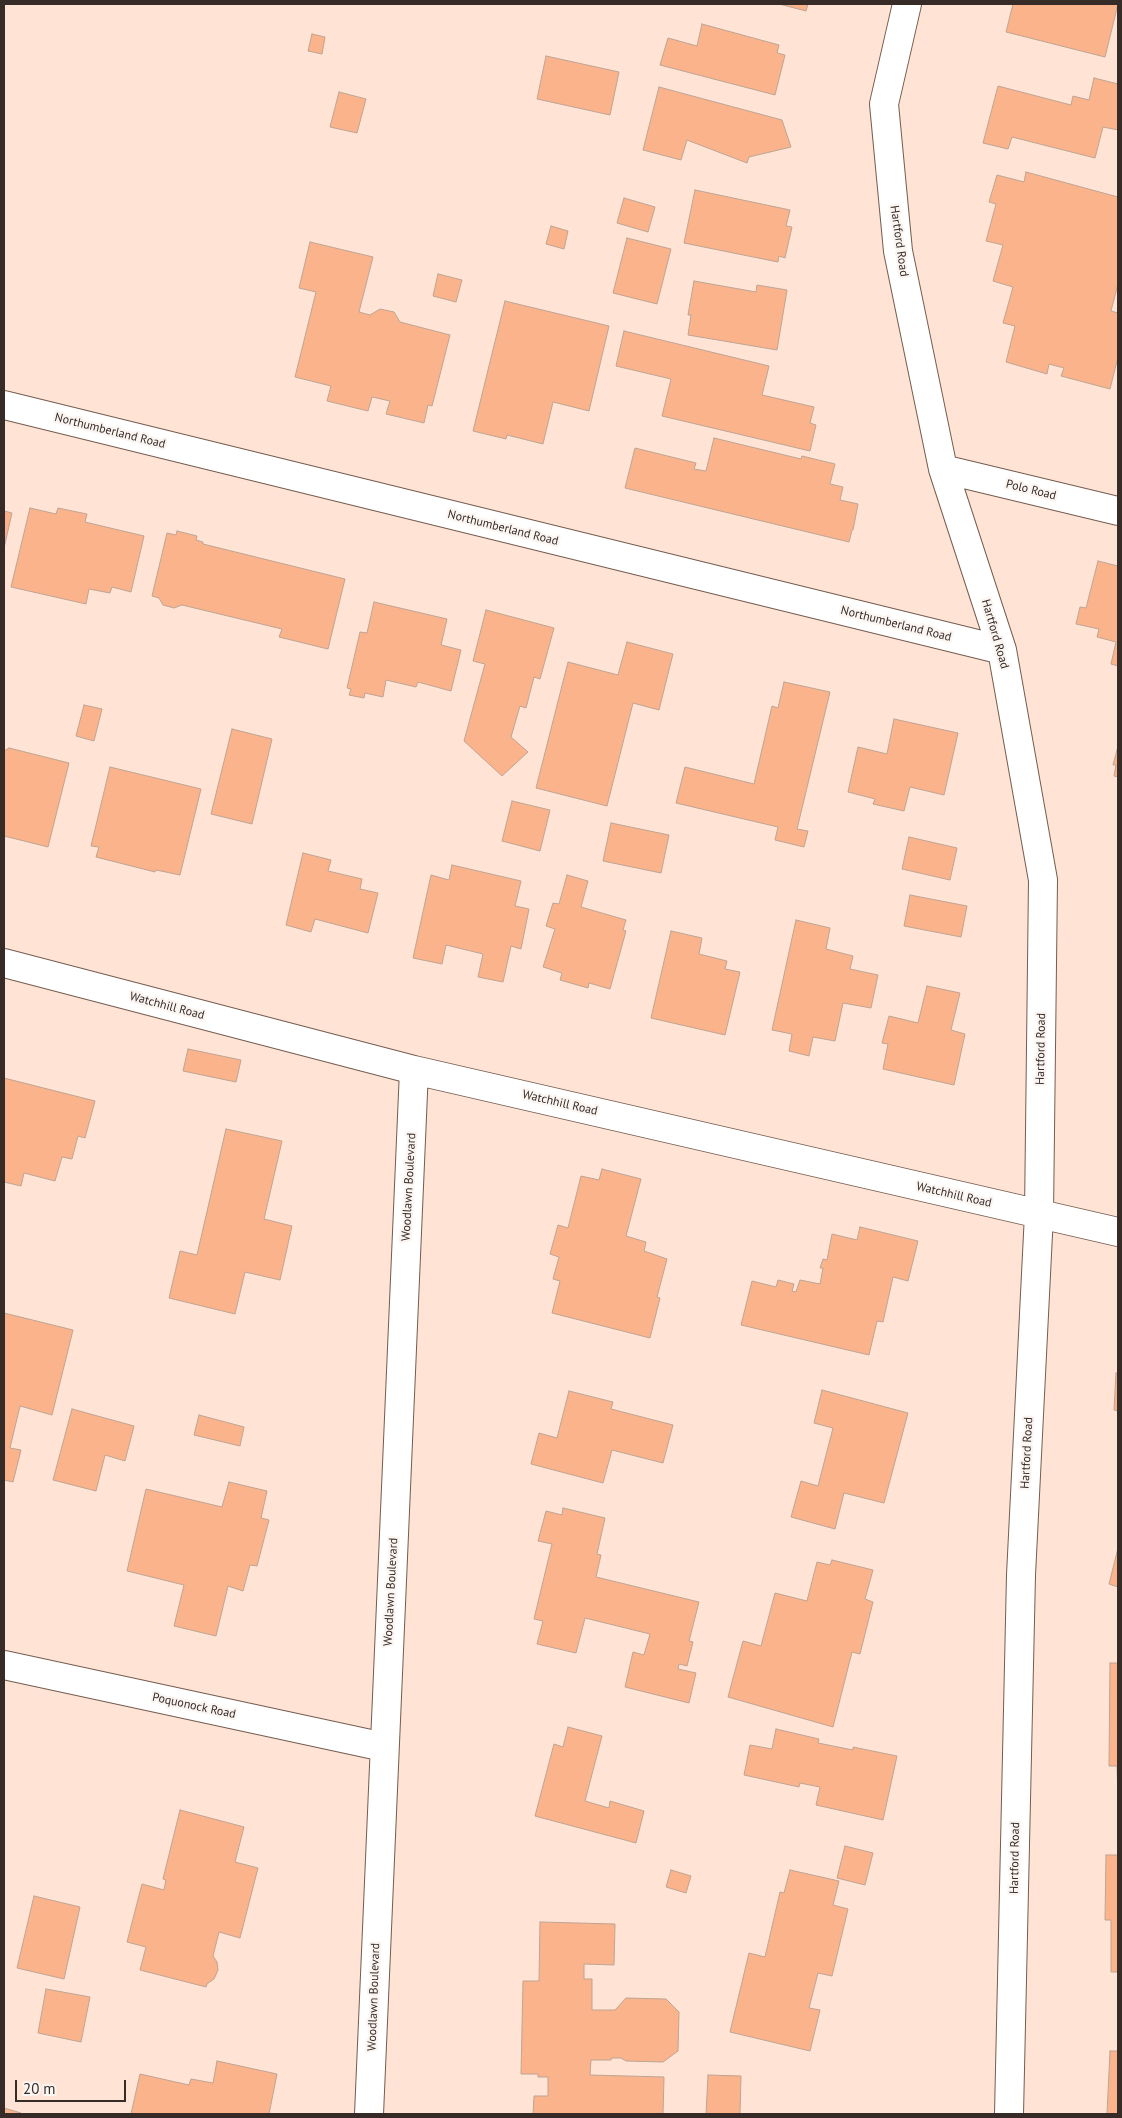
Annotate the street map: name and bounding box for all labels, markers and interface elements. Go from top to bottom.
street label: Hartford Road [887,204,911,278]
street label: Northumberland Road [53,410,167,452]
street label: Polo Road [1004,477,1058,503]
street label: Northumberland Road [446,507,560,549]
street label: Hartford Road [978,598,1012,670]
street label: Northumberland Road [839,603,953,645]
street label: Watchhill Road [128,989,206,1023]
street label: Hartford Road [1033,1013,1049,1085]
street label: Watchhill Road [521,1087,599,1119]
street label: Woodlawn Boulevard [399,1133,419,1241]
street label: Watchhill Road [915,1179,993,1211]
street label: Hartford Road [1018,1417,1036,1489]
street label: Woodlawn Boulevard [381,1538,401,1646]
street label: Poquonock Road [151,1690,237,1722]
street label: Hartford Road [1007,1822,1023,1894]
street label: Woodlawn Boulevard [365,1943,383,2051]
scale bar [18,2070,129,2102]
text: 20 m [23,2079,56,2098]

